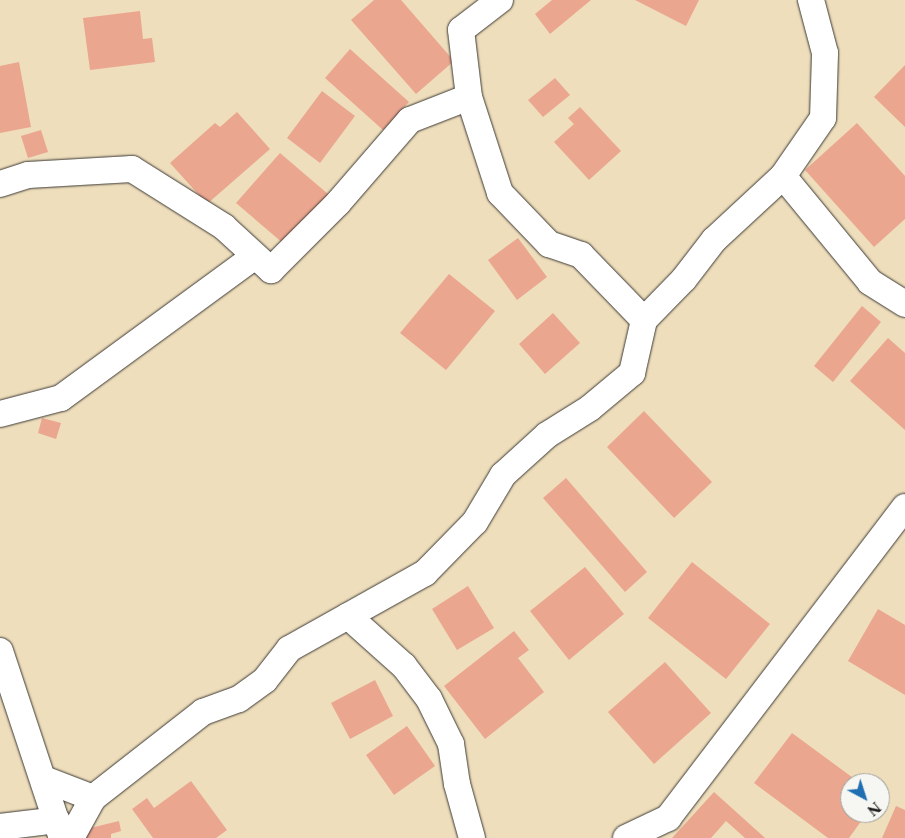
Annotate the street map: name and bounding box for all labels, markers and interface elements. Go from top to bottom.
north arrow [840,773,890,823]
text: N [864,798,884,820]

